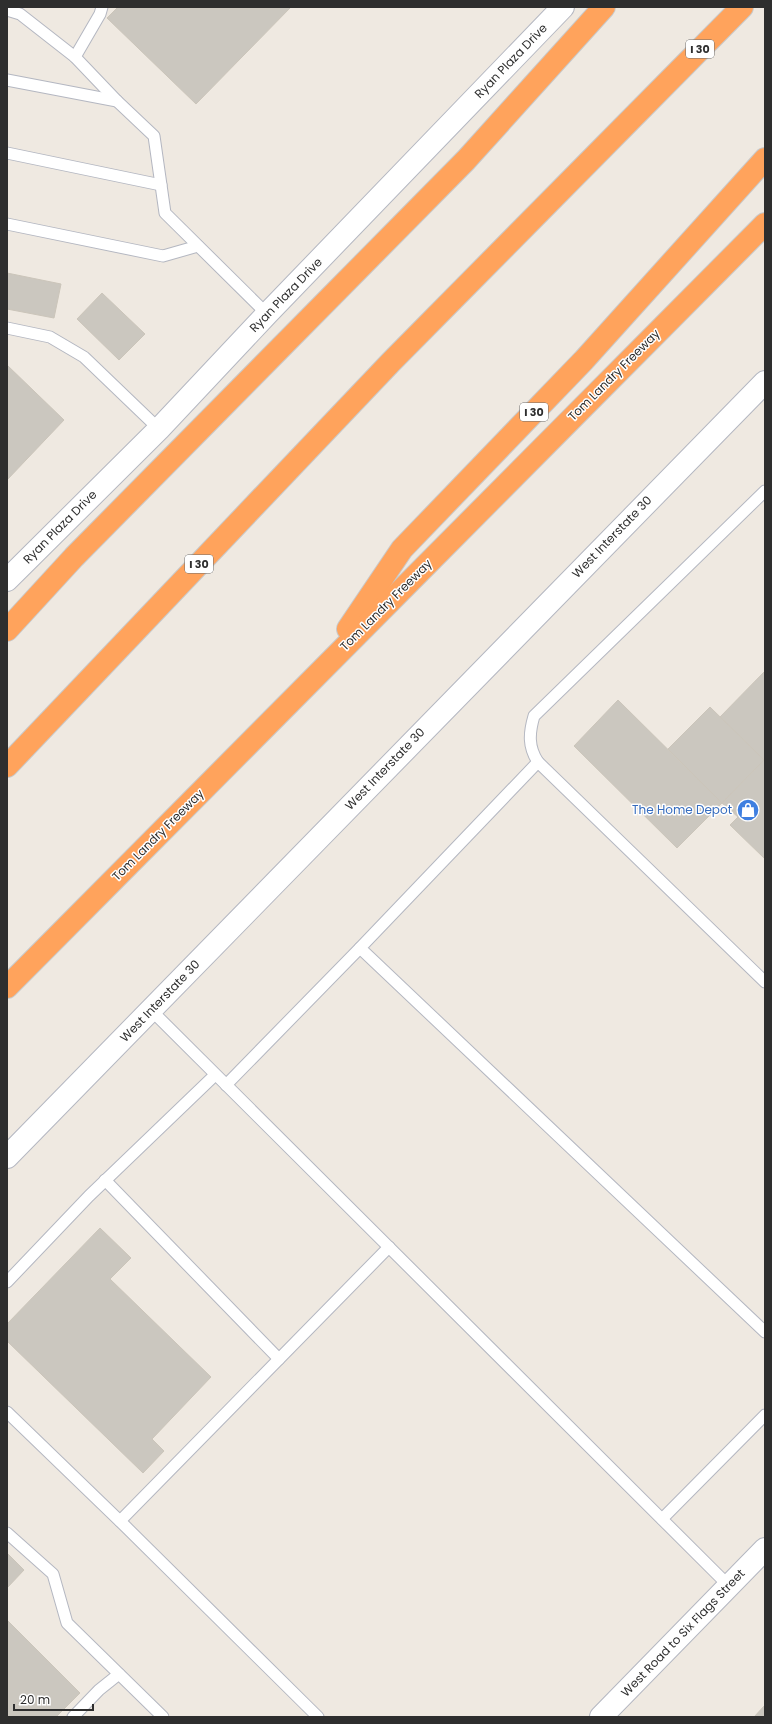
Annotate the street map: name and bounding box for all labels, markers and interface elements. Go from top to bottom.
street label: Ryan Plaza Drive [471,20,551,102]
road number: I 30 [686,40,714,58]
street label: Ryan Plaza Drive [246,254,326,336]
street label: Tom Landry Freeway [564,325,663,424]
road number: I 30 [520,403,548,421]
street label: Ryan Plaza Drive [19,486,100,567]
street label: West Interstate 30 [568,492,655,581]
road number: I 30 [185,555,213,573]
street label: Tom Landry Freeway [336,555,435,654]
street label: West Interstate 30 [341,724,428,813]
street label: Tom Landry Freeway [108,785,207,884]
shop icon: The Home Depot [735,797,761,823]
place label: The Home Depot [632,801,732,818]
street label: West Interstate 30 [116,956,203,1045]
street label: West Road to Six Flags Street [617,1565,748,1700]
scale bar [14,1686,93,1712]
text: 20 m [20,1691,50,1708]

